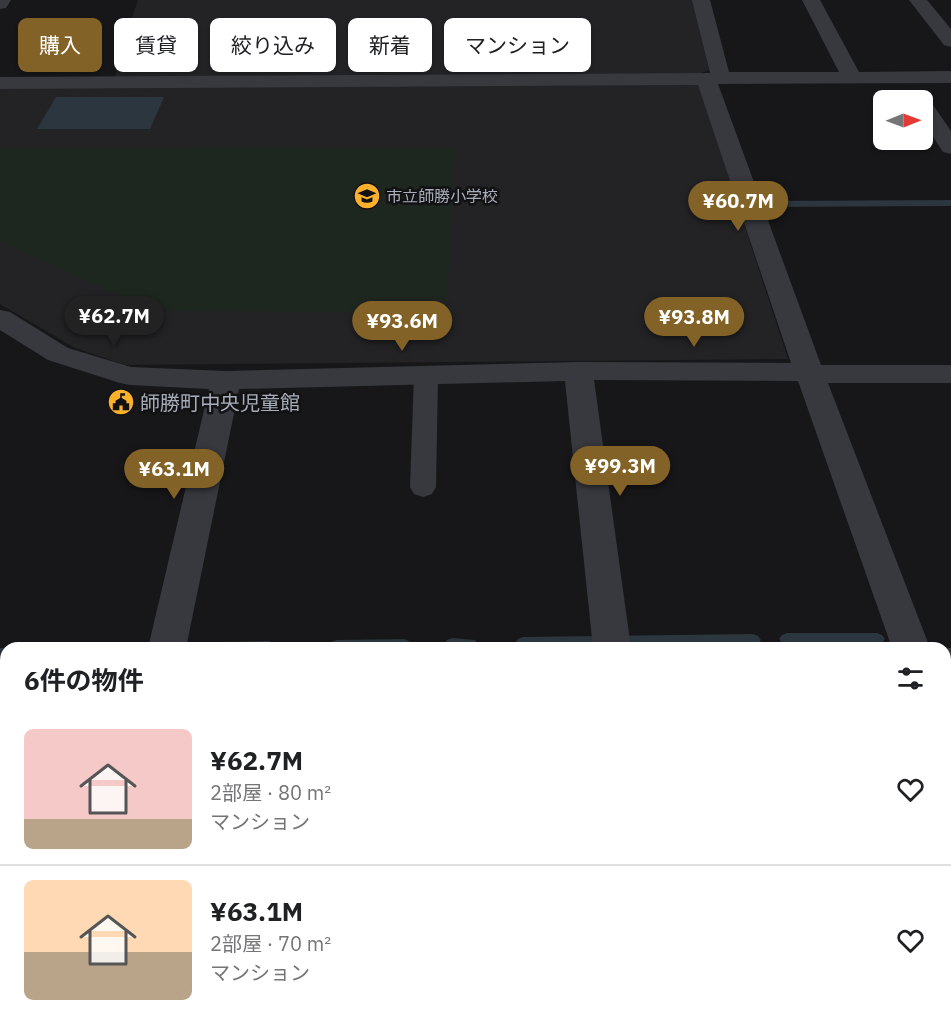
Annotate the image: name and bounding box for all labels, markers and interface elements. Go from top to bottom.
chip: 購入 [18,18,102,72]
chip: 賃貸 [114,18,198,72]
chip: 絞り込み [210,18,336,72]
chip: 新着 [348,18,432,72]
chip: マンション [444,18,591,72]
north arrow [873,90,933,150]
map controls [873,90,933,150]
school or university icon: 市立師勝小学校 [352,181,382,211]
pin: ¥60.7M [689,181,787,232]
place label: 市立師勝小学校 [386,186,498,206]
text: ¥60.7M [702,187,774,214]
pin: ¥62.7M [65,296,163,347]
pin: ¥93.8M [645,297,743,348]
pin: ¥93.6M [353,301,451,352]
text: ¥62.7M [78,302,150,329]
text: ¥93.8M [658,303,730,330]
text: ¥93.6M [366,307,438,334]
public building icon: 師勝町中央児童館 [106,387,136,417]
place label: 師勝町中央児童館 [140,389,300,416]
pin: ¥99.3M [571,446,669,497]
pin: ¥63.1M [125,449,223,500]
text: ¥99.3M [584,452,656,479]
text: ¥63.1M [138,455,210,482]
icon: filters [894,662,927,695]
text: 6件の物件 [24,663,144,697]
text: ¥62.7M [210,743,303,777]
icon: home [72,753,144,825]
icon: heart [894,773,927,806]
text: 2部屋 · 80 m² [210,779,331,806]
text: マンション [210,808,310,835]
text: ¥63.1M [210,894,303,928]
icon: home [72,904,144,976]
icon: heart [894,924,927,957]
text: 2部屋 · 70 m² [210,930,331,957]
text: マンション [210,959,310,986]

